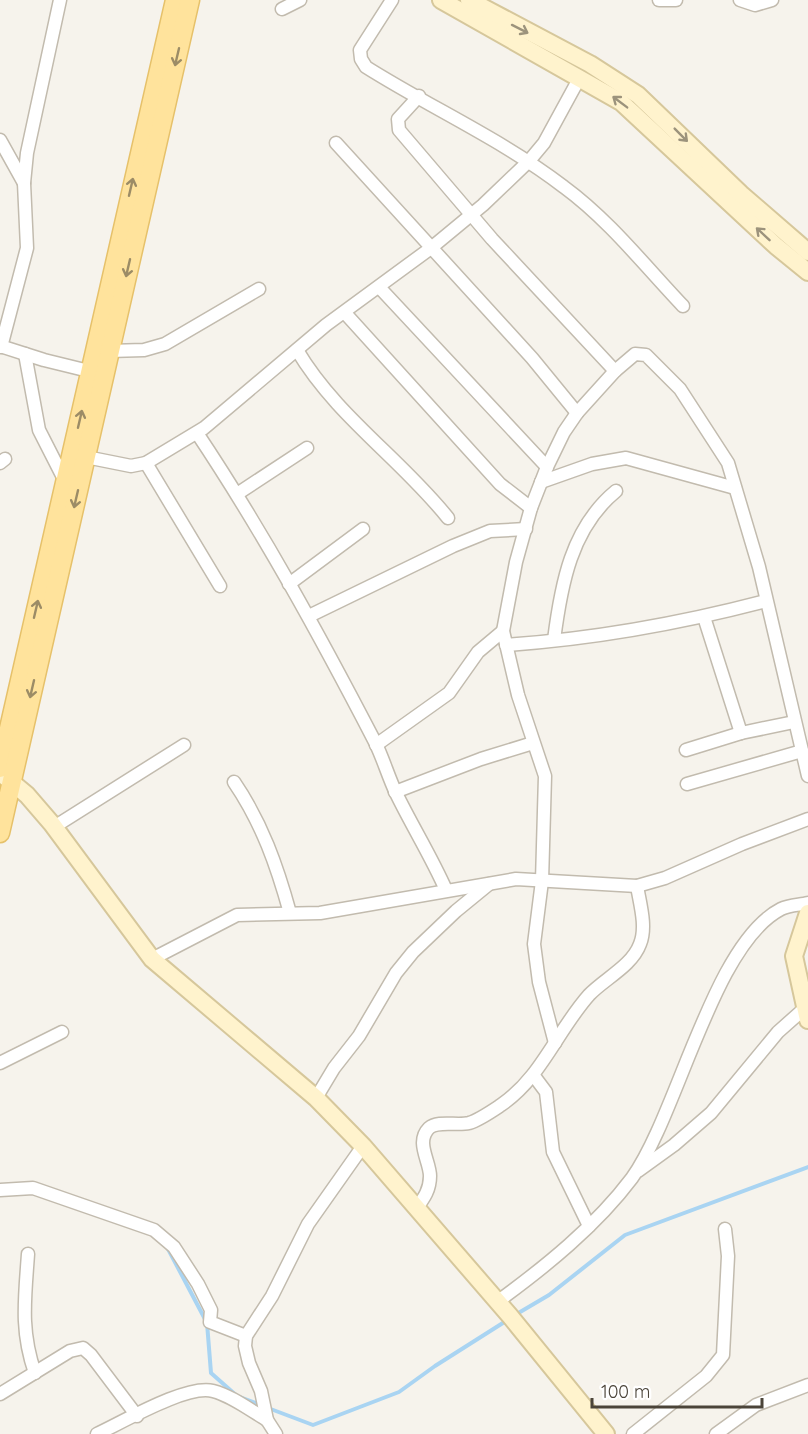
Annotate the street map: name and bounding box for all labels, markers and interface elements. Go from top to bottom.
one-way arrow [510,23,528,35]
one-way arrow [170,47,182,66]
one-way arrow [613,96,629,108]
one-way arrow [674,128,689,143]
one-way arrow [125,178,137,197]
one-way arrow [756,227,771,242]
one-way arrow [122,258,134,277]
one-way arrow [75,410,86,429]
one-way arrow [70,488,81,508]
one-way arrow [30,600,42,619]
one-way arrow [25,679,37,698]
scale bar [592,1371,762,1409]
text: 100 m [601,1380,650,1403]

